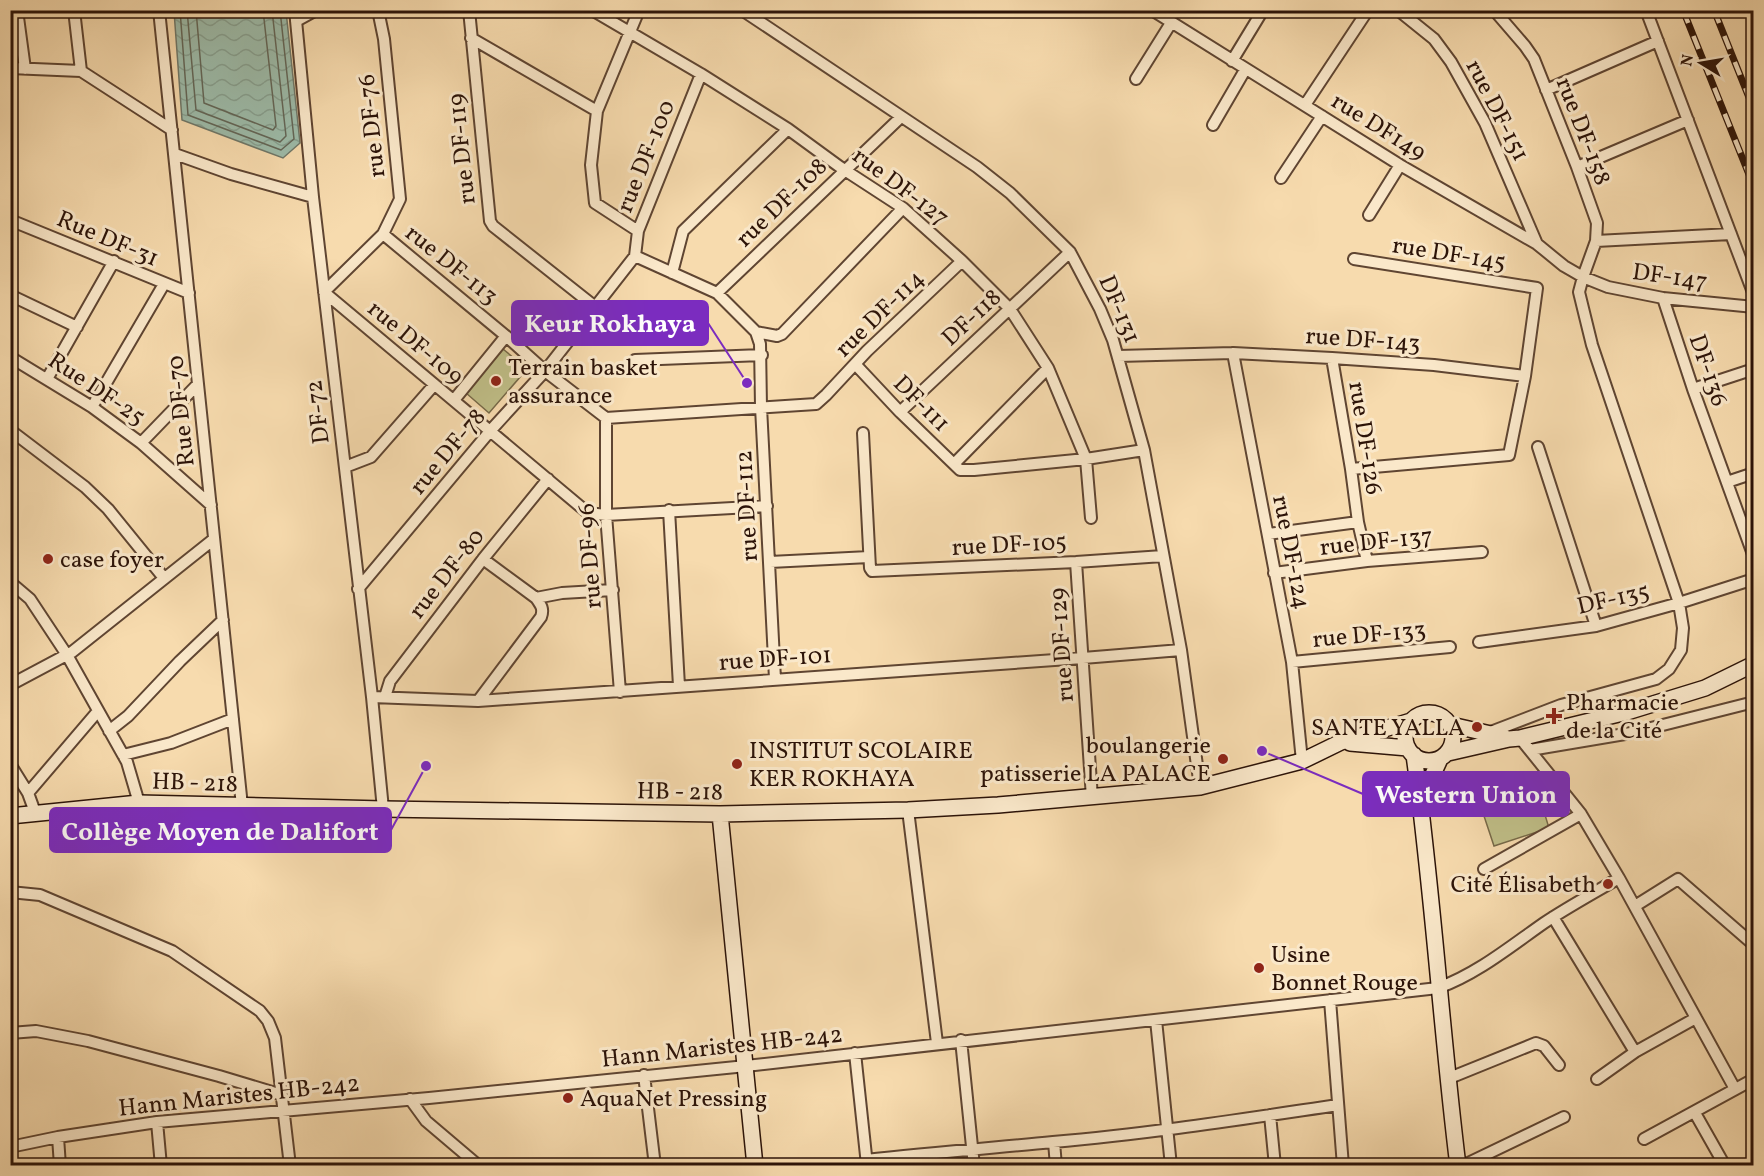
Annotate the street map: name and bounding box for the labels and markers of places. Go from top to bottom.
callout: Keur Rokhaya [512,301,708,345]
place label: Terrain basket assurance [508,352,658,414]
marker: Terrain basket assurance [489,374,503,388]
place label: case foyer [60,544,164,578]
marker: case foyer [41,552,55,566]
place label: Pharmacie de la Cité [1566,687,1679,749]
marker: Pharmacie de la Cité [1547,709,1561,723]
place label: SANTE YALLA [1311,712,1465,746]
marker: SANTE YALLA [1470,720,1484,734]
place label: boulangerie patisserie LA PALACE [980,730,1211,792]
place label: INSTITUT SCOLAIRE KER ROKHAYA [749,735,973,797]
marker: boulangerie patisserie LA PALACE [1216,752,1230,766]
marker: INSTITUT SCOLAIRE KER ROKHAYA [730,757,744,771]
callout: Western Union [1363,772,1569,816]
callout: Collège Moyen de Dalifort [50,808,391,852]
place label: Cité Élisabeth [1450,869,1596,903]
marker: Cité Élisabeth [1601,877,1615,891]
place label: Usine Bonnet Rouge [1271,939,1418,1001]
marker: Usine Bonnet Rouge [1252,961,1266,975]
place label: AquaNet Pressing [580,1083,767,1117]
marker: AquaNet Pressing [561,1091,575,1105]

